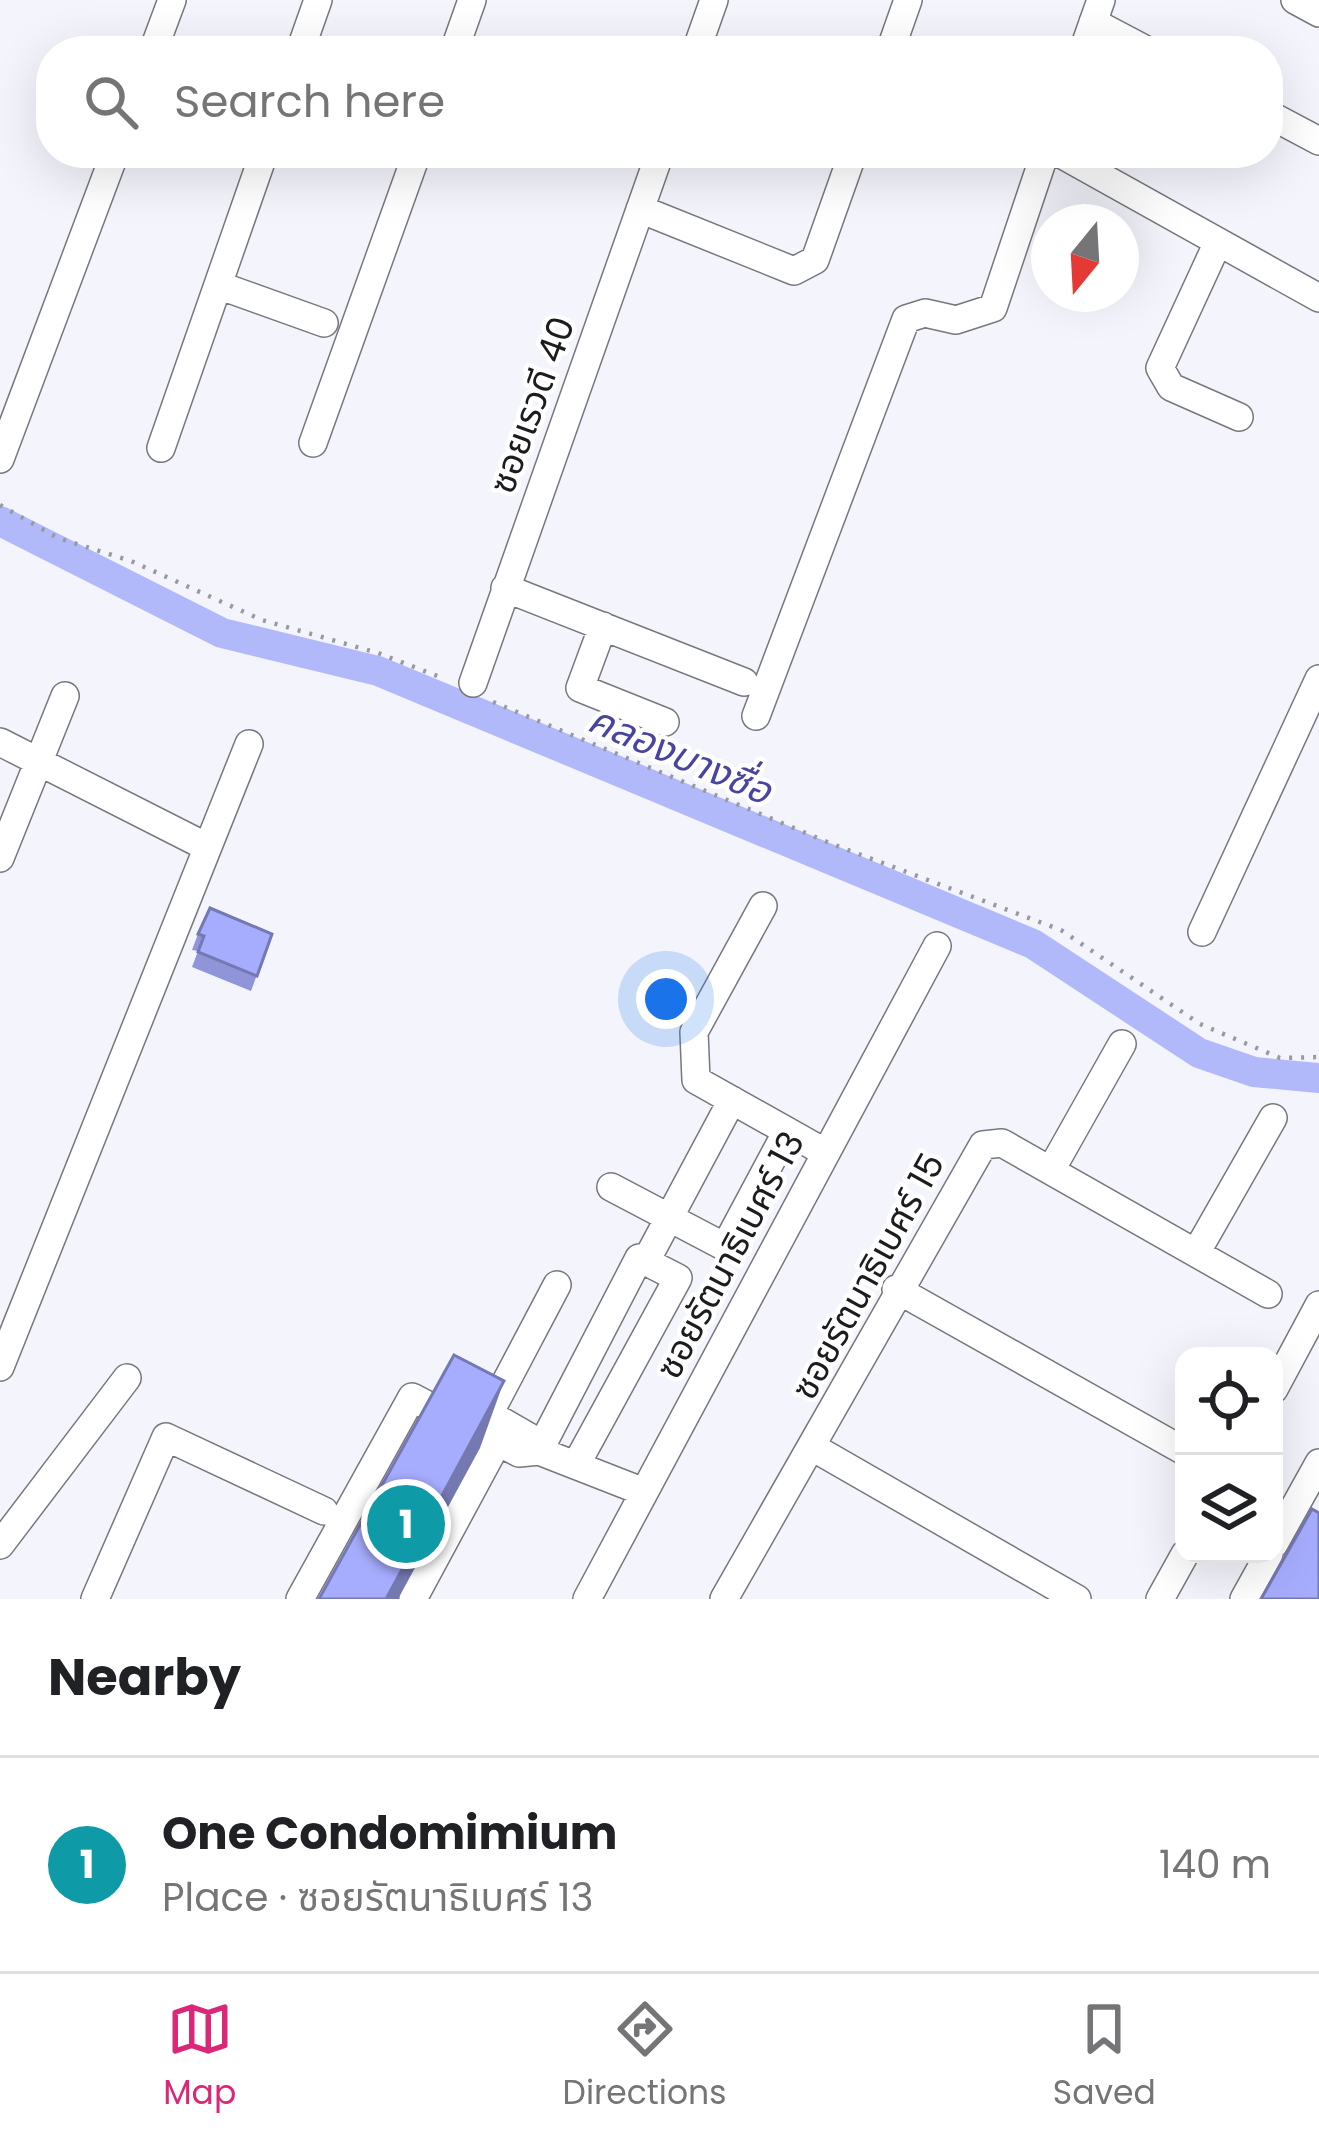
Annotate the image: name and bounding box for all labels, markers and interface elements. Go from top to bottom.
search box [36,36,1283,168]
icon: search [78,69,144,135]
text: Search here [174,70,445,133]
north arrow [1031,204,1139,312]
street label: ซอยเรวดี 40 [476,310,588,500]
water label: คลองบางซื่อ [580,692,781,819]
your location [636,969,696,1029]
street label: ซอยรัตนาธิเบศร์ 13 [643,1122,817,1388]
street label: ซอยรัตนาธิเบศร์ 15 [779,1144,957,1408]
map controls [1175,1347,1283,1563]
button: locate [1175,1347,1283,1455]
button: layers [1175,1455,1283,1563]
pin: 1 [367,1479,445,1569]
text: Nearby [48,1641,241,1713]
text: One Condomimium [162,1802,617,1865]
text: 1 [80,1837,94,1892]
text: 140 m [1159,1837,1271,1892]
text: Place · ซอยรัตนาธิเบศร์ 13 [162,1870,594,1925]
tab: Map [163,1996,236,2118]
tab: Directions [563,1996,726,2118]
tab: Saved [1053,1996,1156,2118]

